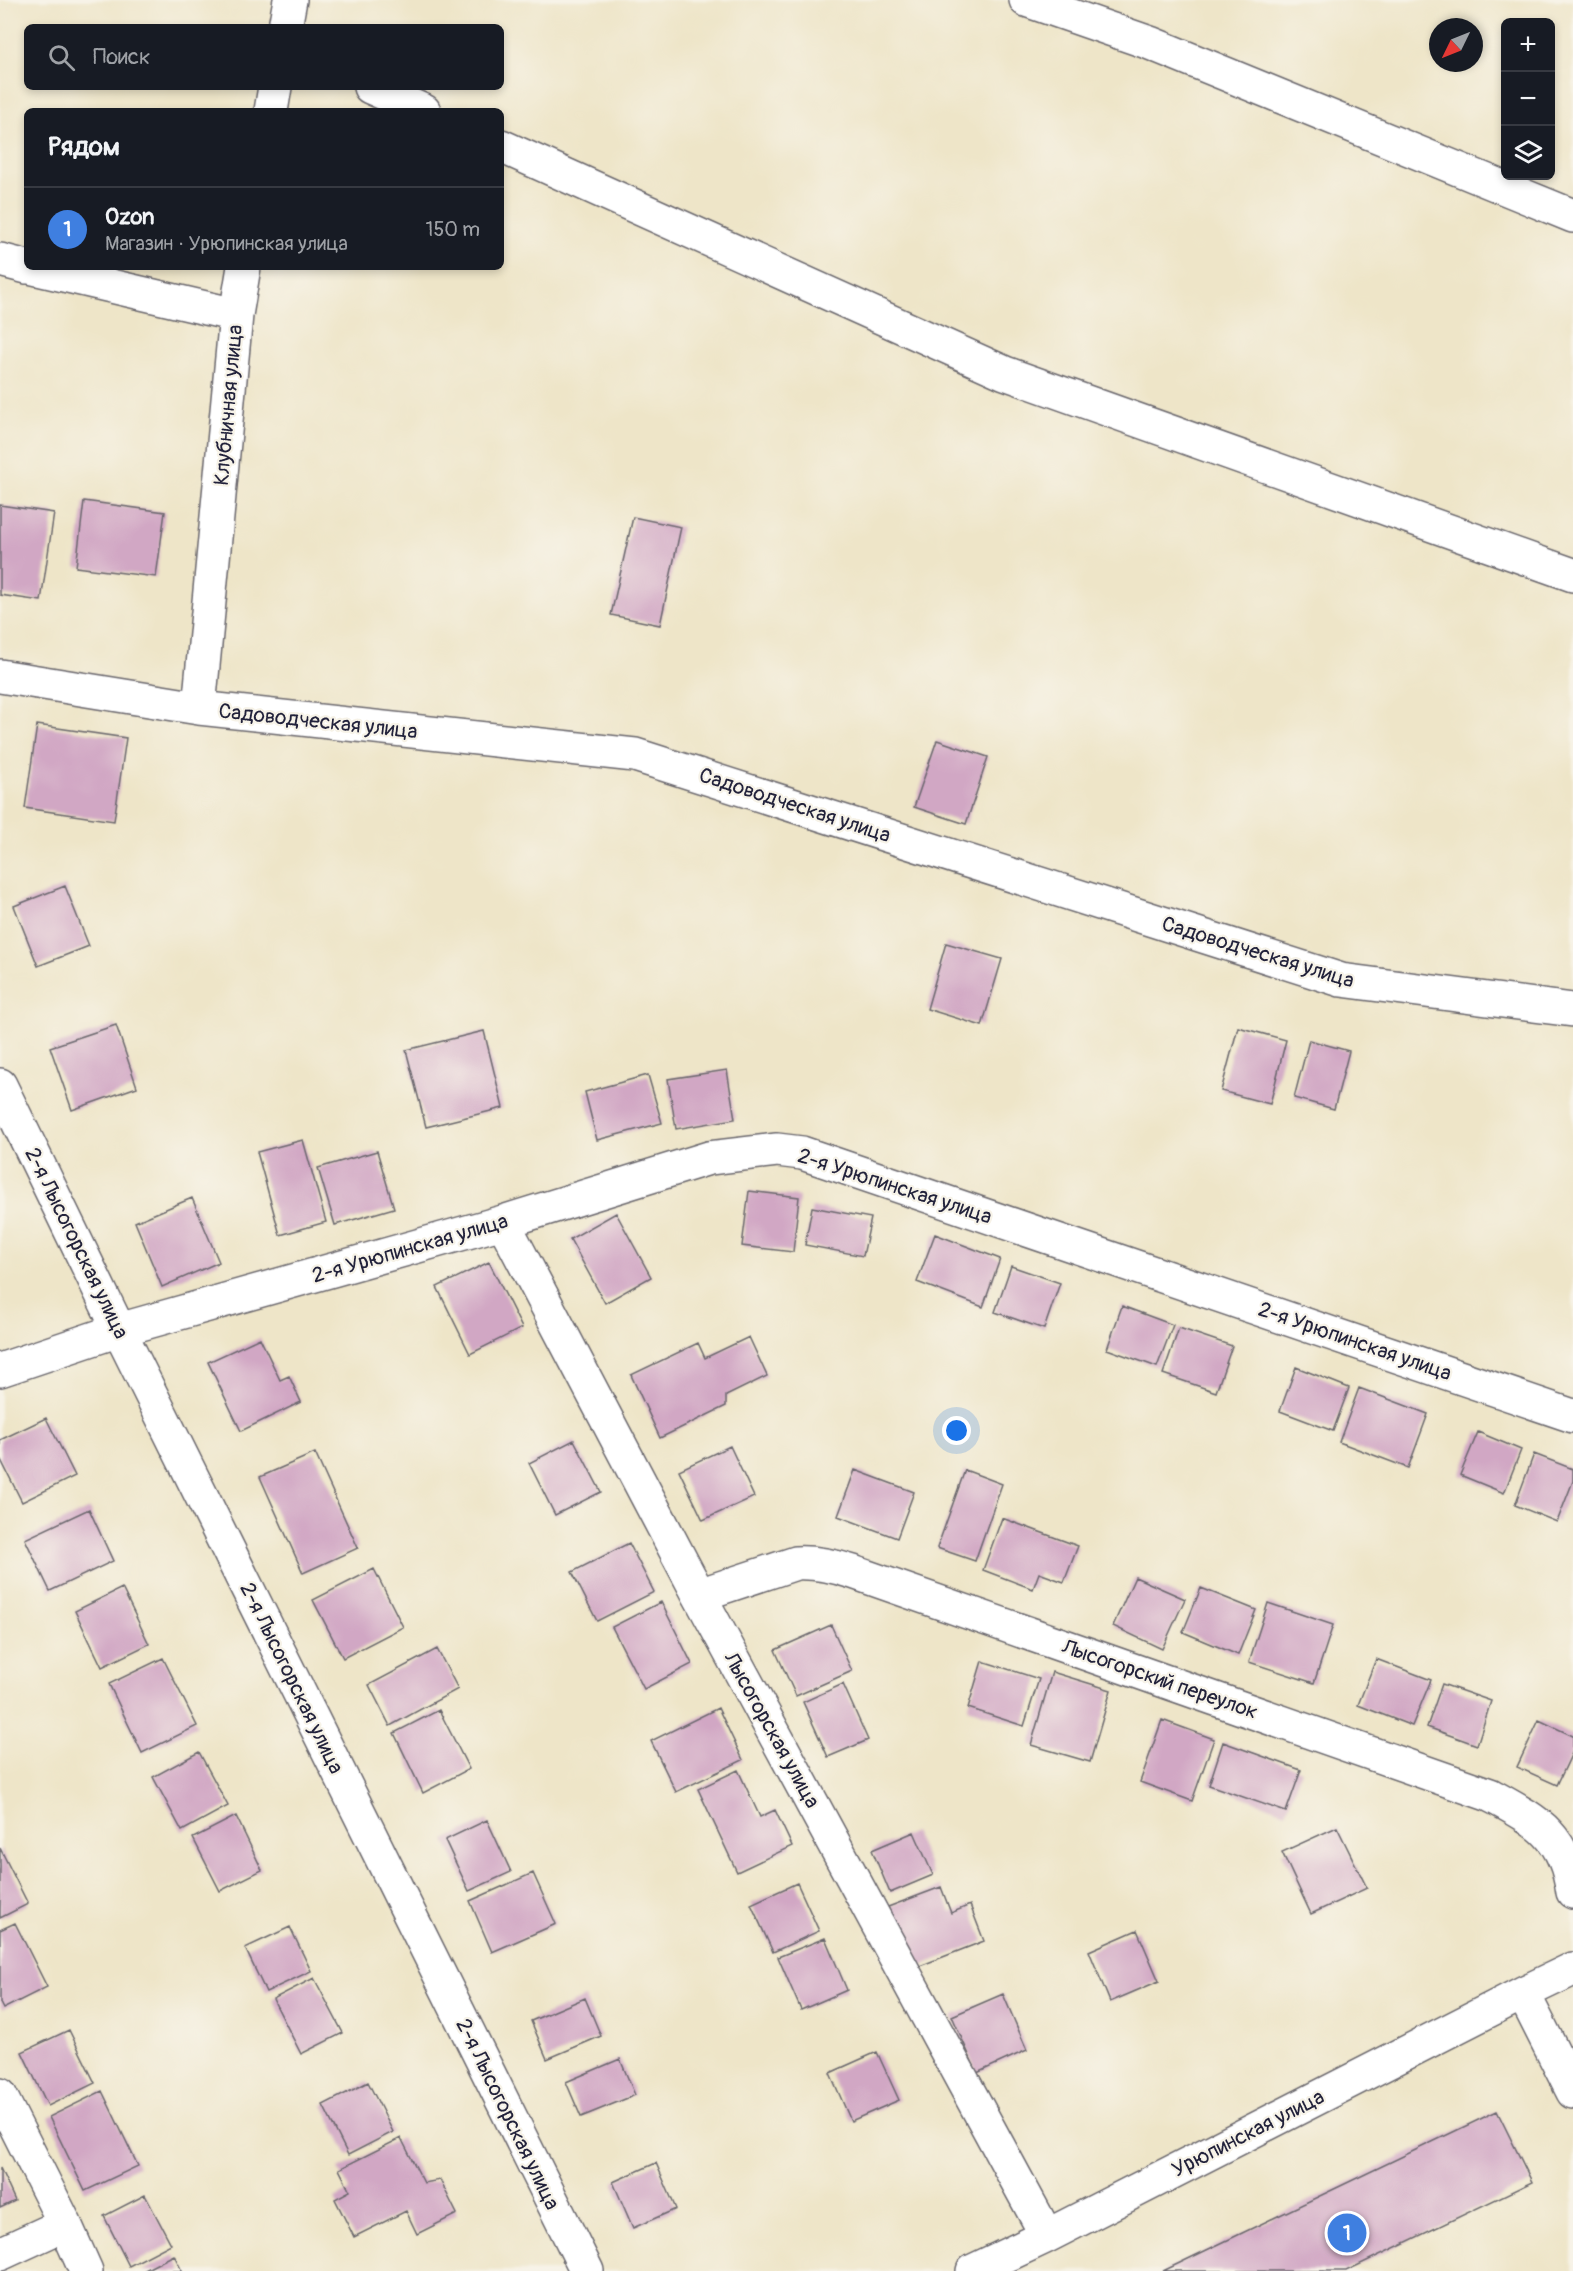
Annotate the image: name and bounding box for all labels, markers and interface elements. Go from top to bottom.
north arrow [1429,18,1483,72]
map controls [1501,18,1555,180]
button: + [1501,18,1555,72]
search box [24,24,504,90]
icon: search [45,41,78,74]
text: Поиск [93,43,150,71]
button: − [1501,72,1555,126]
button: layers [1501,126,1555,180]
text: Рядом [48,131,120,163]
text: Ozon [105,203,154,231]
text: 1 [64,217,71,242]
text: 150 m [426,217,480,242]
text: Магазин · Урюпинская улица [105,231,348,256]
street label: Клубничная улица [208,323,249,487]
street label: Садоводческая улица [217,698,419,745]
street label: Садоводческая улица [696,762,894,849]
street label: Садоводческая улица [1158,910,1357,995]
street label: 2-я Урюпинская улица [794,1142,995,1231]
street label: 2-я Лысогорская улица [18,1143,135,1343]
street label: 2-я Урюпинская улица [309,1208,511,1289]
street label: 2-я Урюпинская улица [1255,1296,1455,1387]
your location [942,1416,971,1445]
street label: 2-я Лысогорская улица [233,1578,350,1778]
street label: Лысогорский переулок [1057,1633,1261,1726]
street label: Лысогорская улица [717,1647,826,1813]
street label: 2-я Лысогорская улица [449,2014,566,2214]
street label: Урюпинская улица [1168,2083,1329,2183]
pin: 1 [1328,2210,1366,2256]

